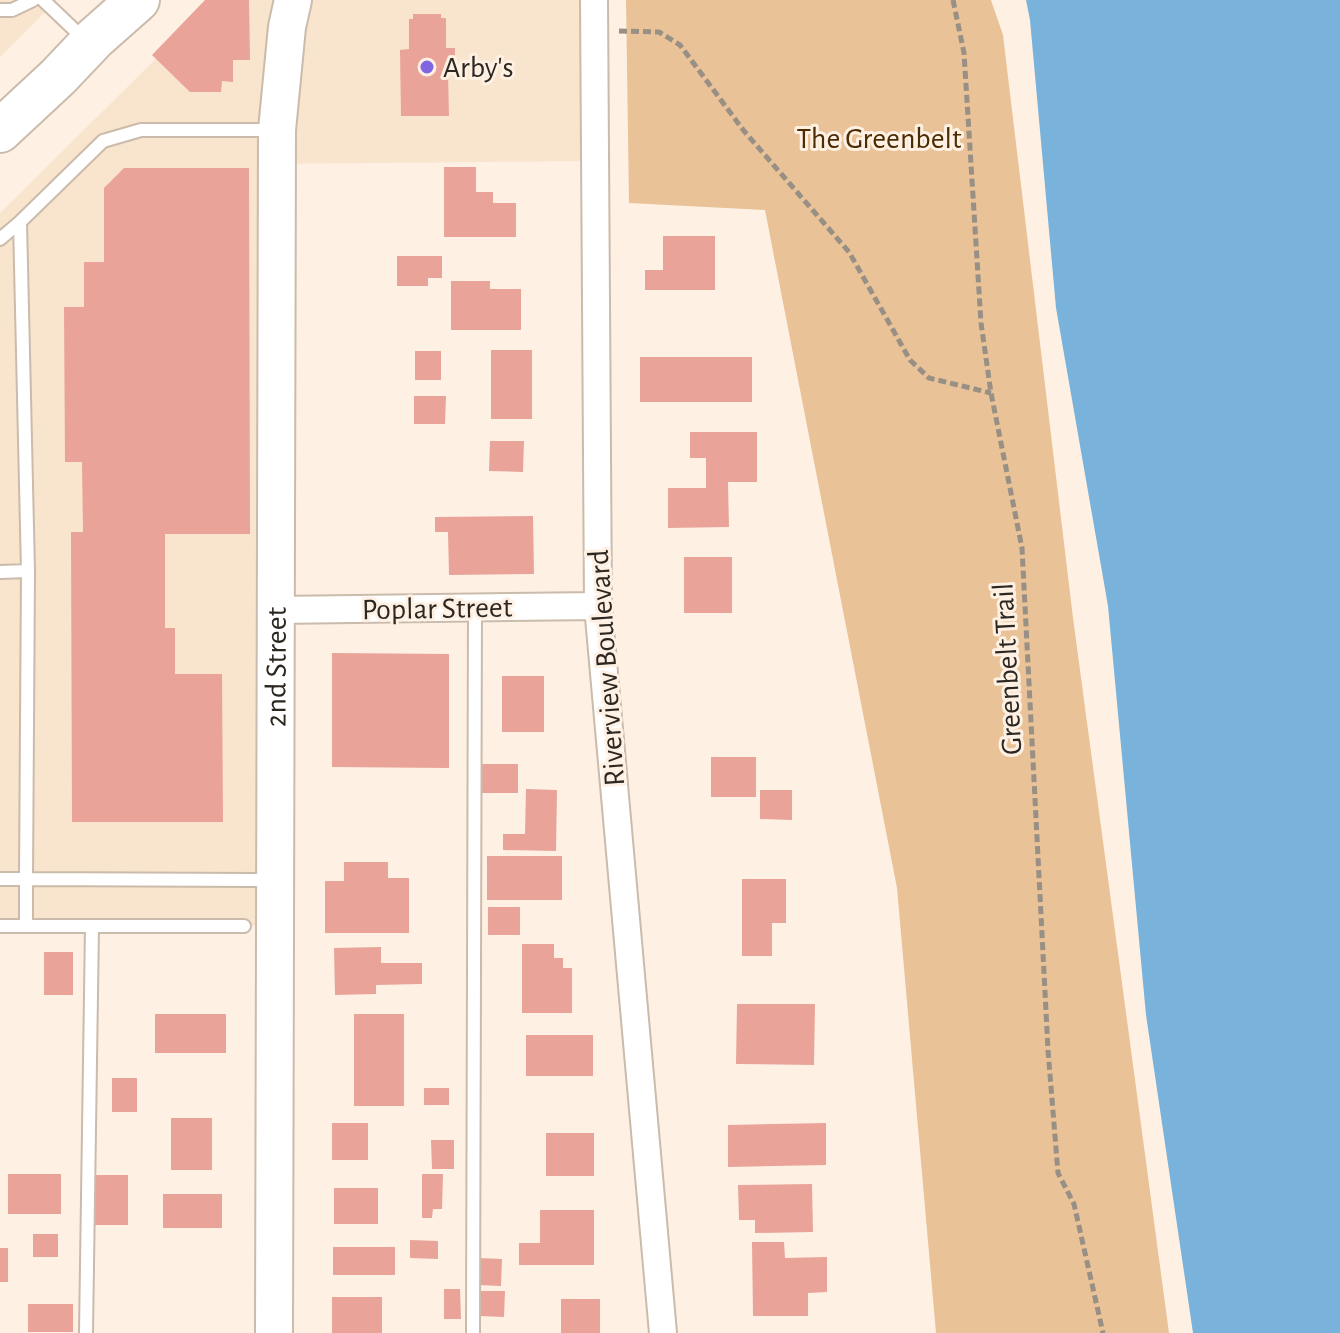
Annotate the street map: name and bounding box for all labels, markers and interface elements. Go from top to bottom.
place label: Arby's [443,53,514,83]
marker: Arby's [418,58,436,76]
park label: The Greenbelt [796,124,962,154]
street label: Riverview Boulevard [584,549,630,787]
street label: Greenbelt Trail [989,582,1027,756]
street label: Poplar Street [361,593,513,625]
street label: 2nd Street [262,606,292,727]

